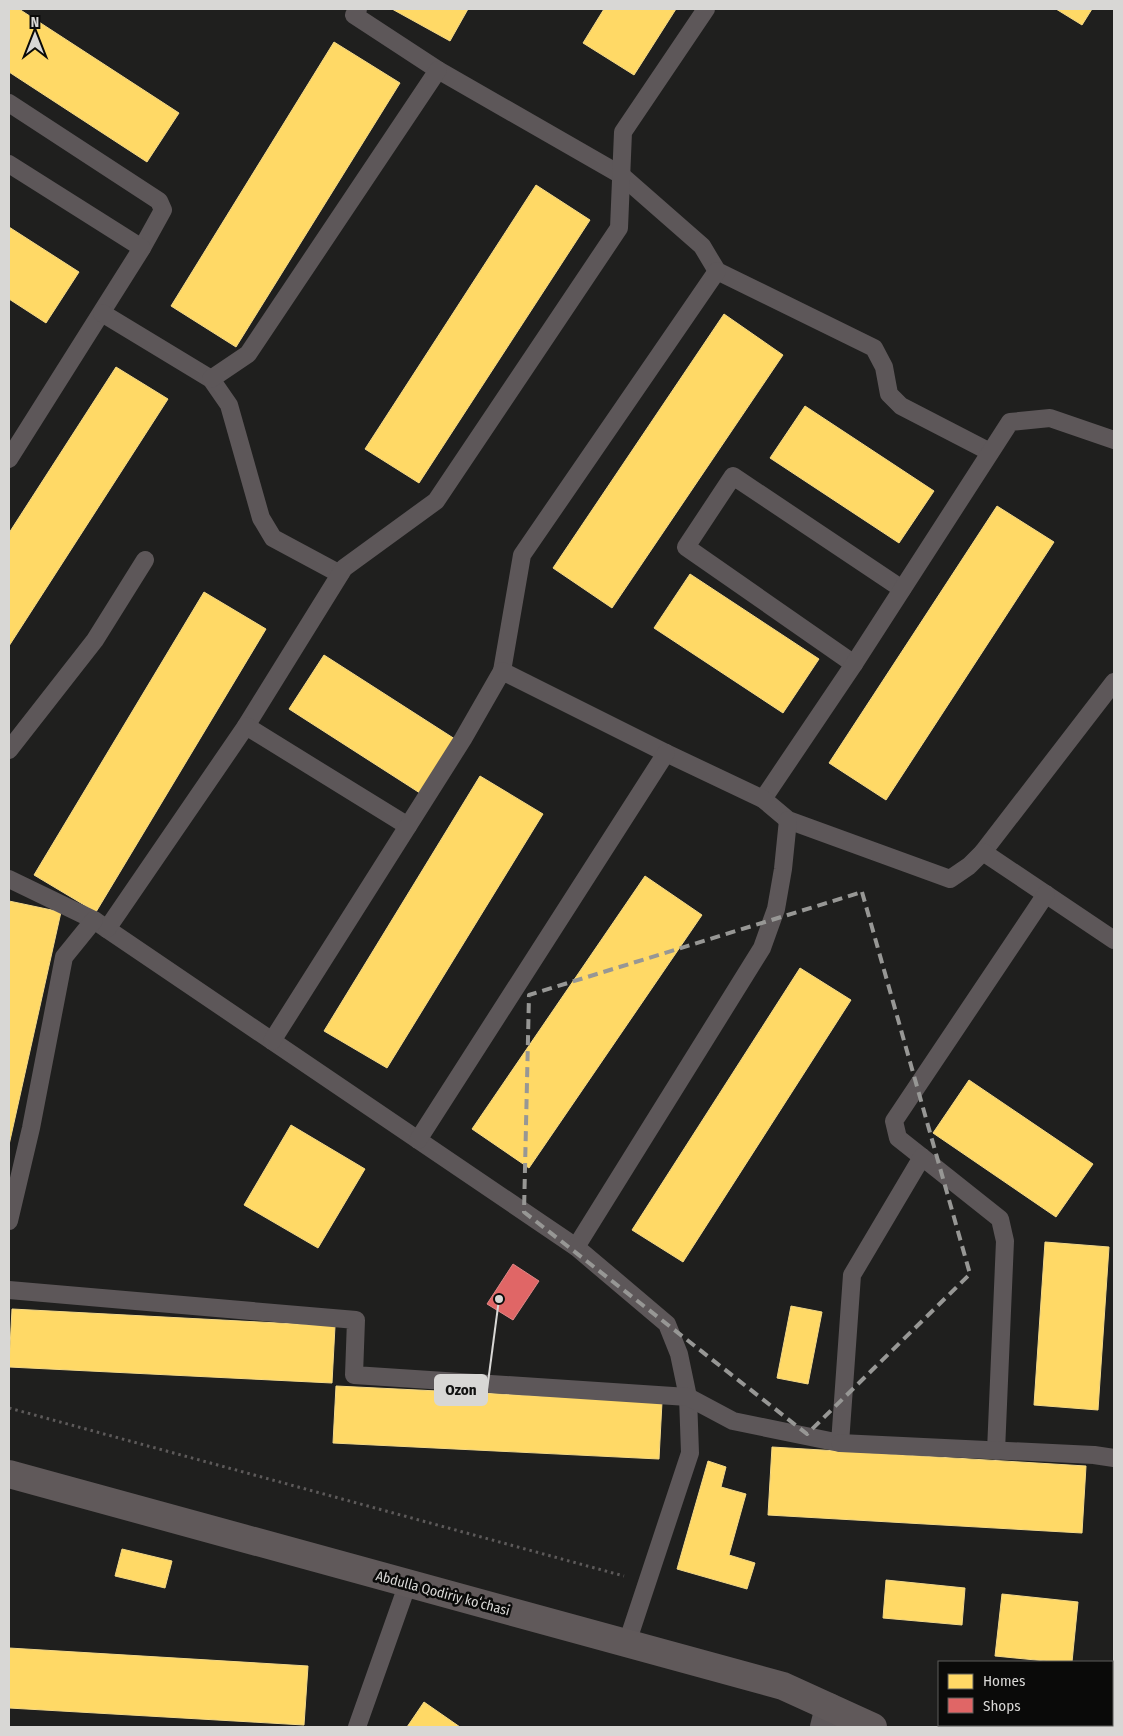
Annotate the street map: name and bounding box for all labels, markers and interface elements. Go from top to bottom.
north arrow [10,10,60,60]
text: N [31,14,39,31]
callout: Ozon [435,1375,487,1405]
text: Ozon [445,1381,477,1399]
street label: Abdulla Qodiriy koʻchasi [374,1567,512,1620]
legend [938,1661,1113,1726]
text: Homes [983,1672,1025,1690]
text: Shops [983,1697,1021,1715]

